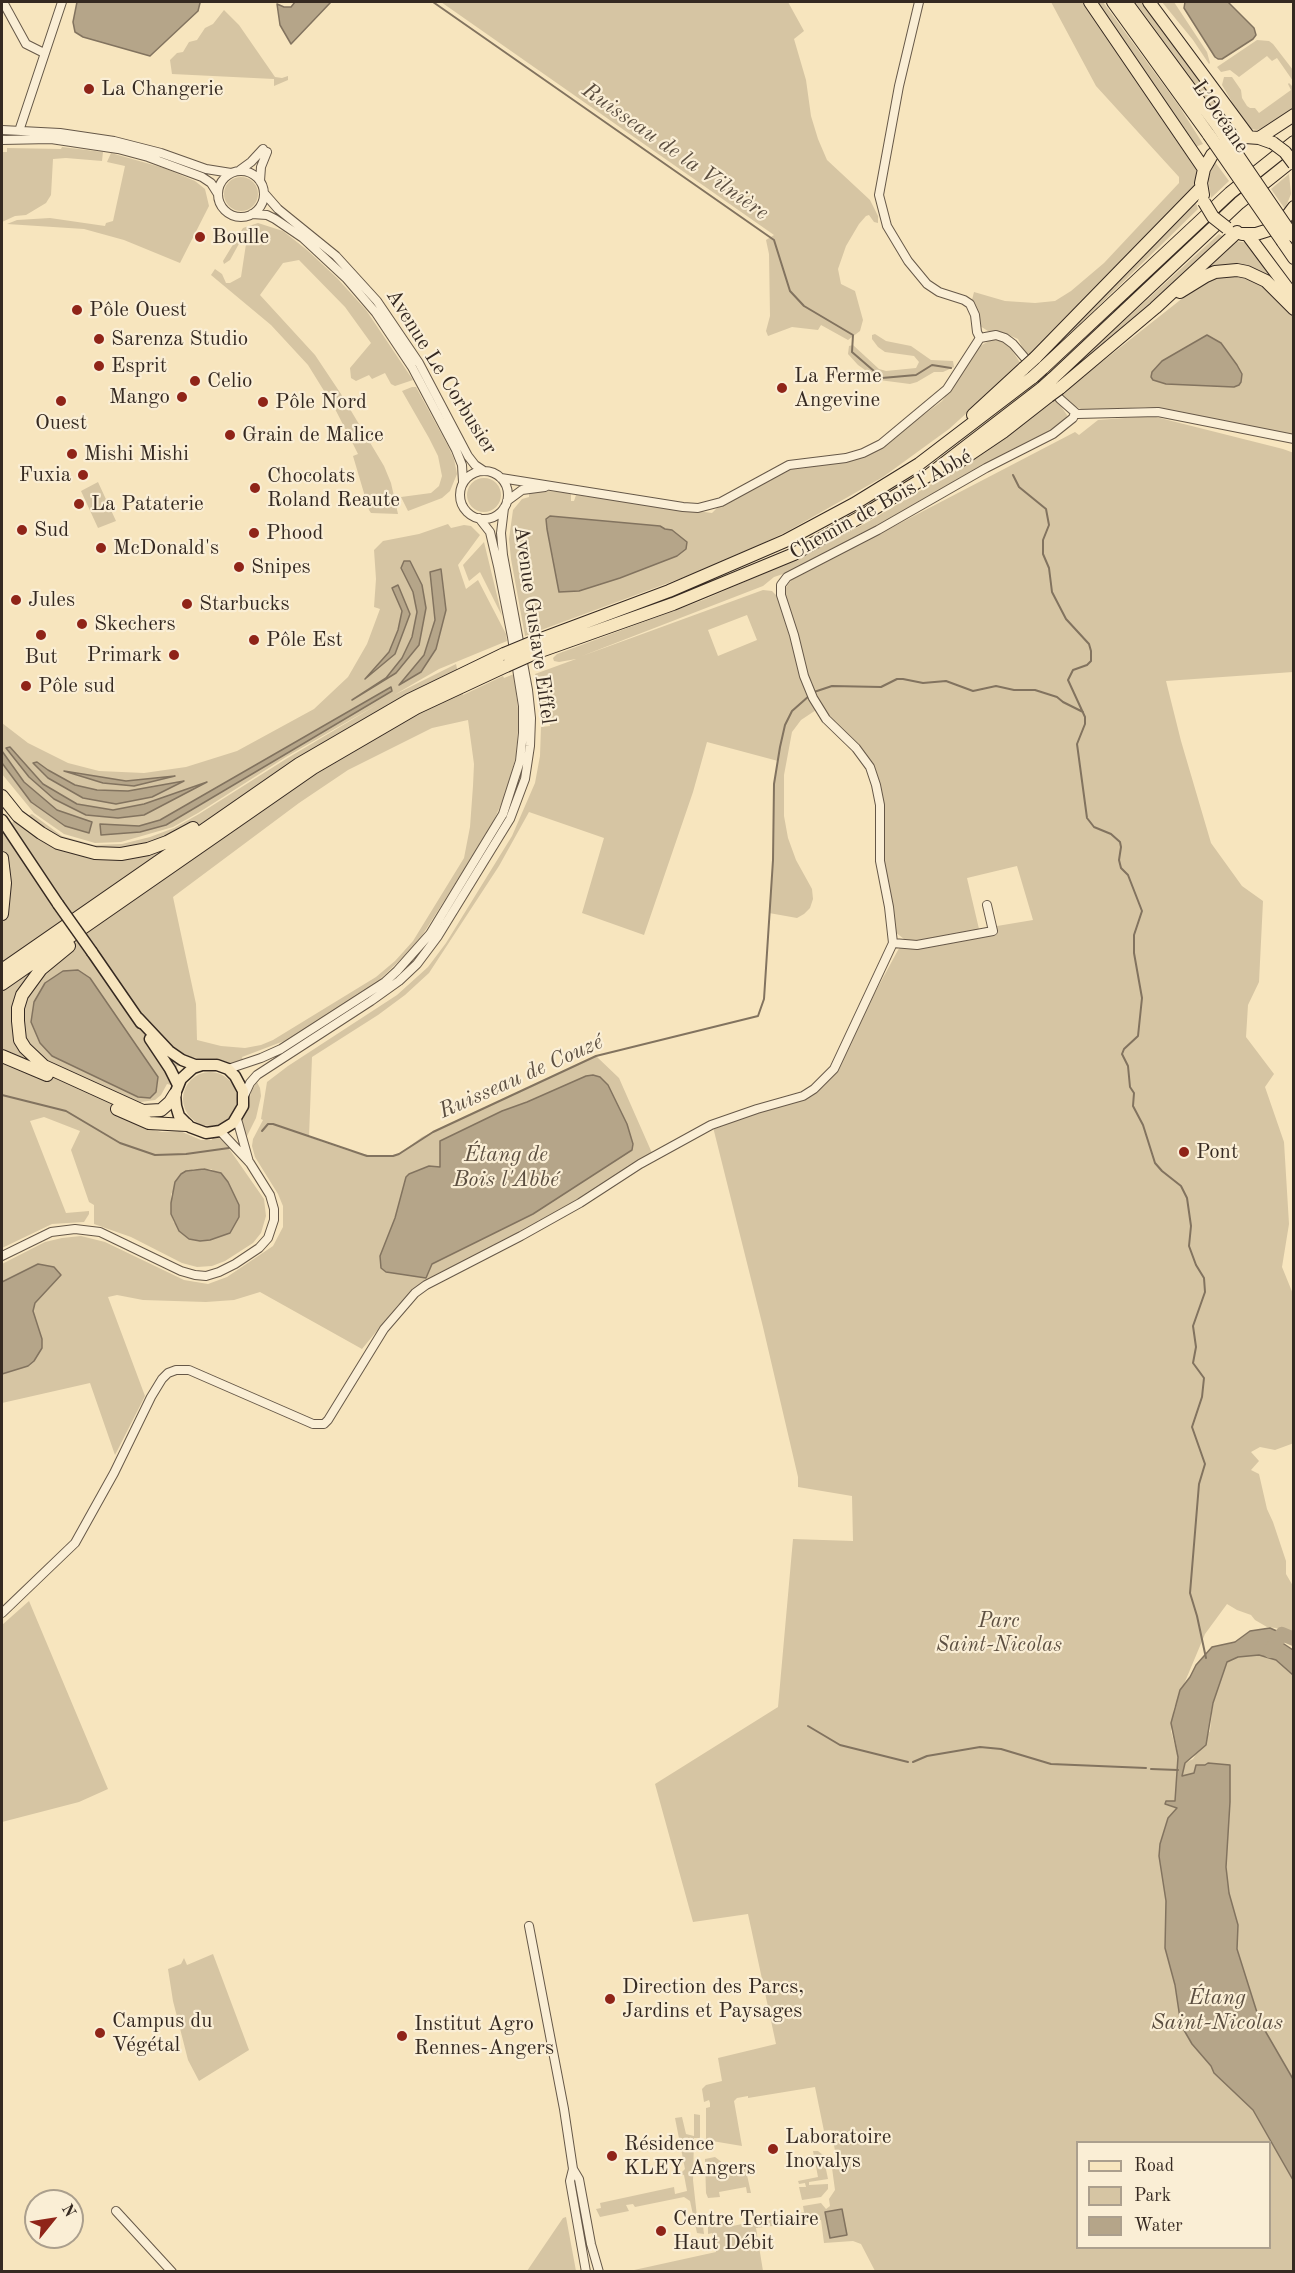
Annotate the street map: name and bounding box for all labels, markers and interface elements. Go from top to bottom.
place label: La Changerie [101,76,223,102]
street label: L’Océane [1186,76,1254,158]
water label: Ruisseau de la Vilnière [577,78,773,226]
marker: La Changerie [82,82,96,96]
place label: Boulle [212,224,269,250]
marker: Boulle [193,230,207,244]
street label: Avenue Le Corbusier [380,285,502,459]
place label: Pôle Ouest [89,297,187,323]
marker: Pôle Ouest [70,303,84,317]
place label: Sarenza Studio [111,326,248,352]
marker: Sarenza Studio [92,332,106,346]
place label: Esprit [111,353,167,379]
marker: Esprit [92,359,106,373]
place label: La Ferme Angevine [794,363,882,413]
place label: Celio [207,368,252,394]
marker: Celio [188,374,202,388]
marker: La Ferme Angevine [775,381,789,395]
place label: Mango [109,384,170,410]
place label: Pôle Nord [275,389,367,415]
marker: Mango [175,390,189,404]
marker: Ouest [54,394,68,408]
marker: Pôle Nord [256,395,270,409]
place label: Ouest [35,410,87,436]
place label: Grain de Malice [242,422,384,448]
marker: Grain de Malice [223,428,237,442]
place label: Mishi Mishi [84,441,189,467]
street label: Chemin de Bois l'Abbé [785,444,977,566]
marker: Mishi Mishi [65,447,79,461]
place label: Fuxia [19,462,71,488]
place label: Chocolats Roland Reaute [267,463,400,513]
marker: Fuxia [76,468,90,482]
marker: Chocolats Roland Reaute [248,481,262,495]
place label: La Pataterie [91,491,204,517]
marker: La Pataterie [72,497,86,511]
place label: Sud [34,517,69,543]
place label: Phood [266,520,323,546]
marker: Sud [15,523,29,537]
street label: Avenue Gustave Eiffel [508,524,560,726]
marker: Phood [247,526,261,540]
place label: McDonald's [113,535,219,561]
marker: McDonald's [94,541,108,555]
place label: Snipes [251,554,311,580]
marker: Snipes [232,560,246,574]
place label: Jules [28,587,75,613]
place label: Starbucks [199,591,290,617]
marker: Jules [9,593,23,607]
marker: Starbucks [180,597,194,611]
place label: Skechers [94,611,176,637]
marker: Skechers [75,617,89,631]
place label: Pôle Est [266,627,343,653]
marker: But [34,628,48,642]
marker: Pôle Est [247,633,261,647]
place label: Primark [87,642,162,668]
place label: But [24,644,58,670]
marker: Primark [167,648,181,662]
place label: Pôle sud [38,673,115,699]
marker: Pôle sud [19,679,33,693]
water label: Ruisseau de Couzé [435,1029,607,1125]
place label: Pont [1196,1139,1238,1165]
water label: Étang de Bois l'Abbé [453,1142,559,1194]
marker: Pont [1177,1145,1191,1159]
park label: Parc Saint-Nicolas [936,1608,1062,1658]
place label: Direction des Parcs, Jardins et Paysages [622,1974,804,2024]
water label: Étang Saint-Nicolas [1151,1985,1283,2036]
marker: Direction des Parcs, Jardins et Paysages [603,1992,617,2006]
place label: Campus du Végétal [112,2008,212,2058]
place label: Institut Agro Rennes-Angers [414,2011,554,2061]
marker: Campus du Végétal [93,2026,107,2040]
marker: Institut Agro Rennes-Angers [395,2029,409,2043]
place label: Laboratoire Inovalys [785,2124,891,2174]
place label: Résidence KLEY Angers [624,2131,756,2181]
legend [1076,2141,1271,2249]
marker: Laboratoire Inovalys [766,2142,780,2156]
marker: Résidence KLEY Angers [605,2149,619,2163]
text: Road [1134,2157,1174,2175]
text: Park [1134,2187,1171,2205]
north arrow [24,2189,84,2249]
text: N [58,2202,78,2220]
place label: Centre Tertiaire Haut Débit [673,2206,819,2256]
text: Water [1134,2217,1183,2235]
marker: Centre Tertiaire Haut Débit [654,2224,668,2238]

